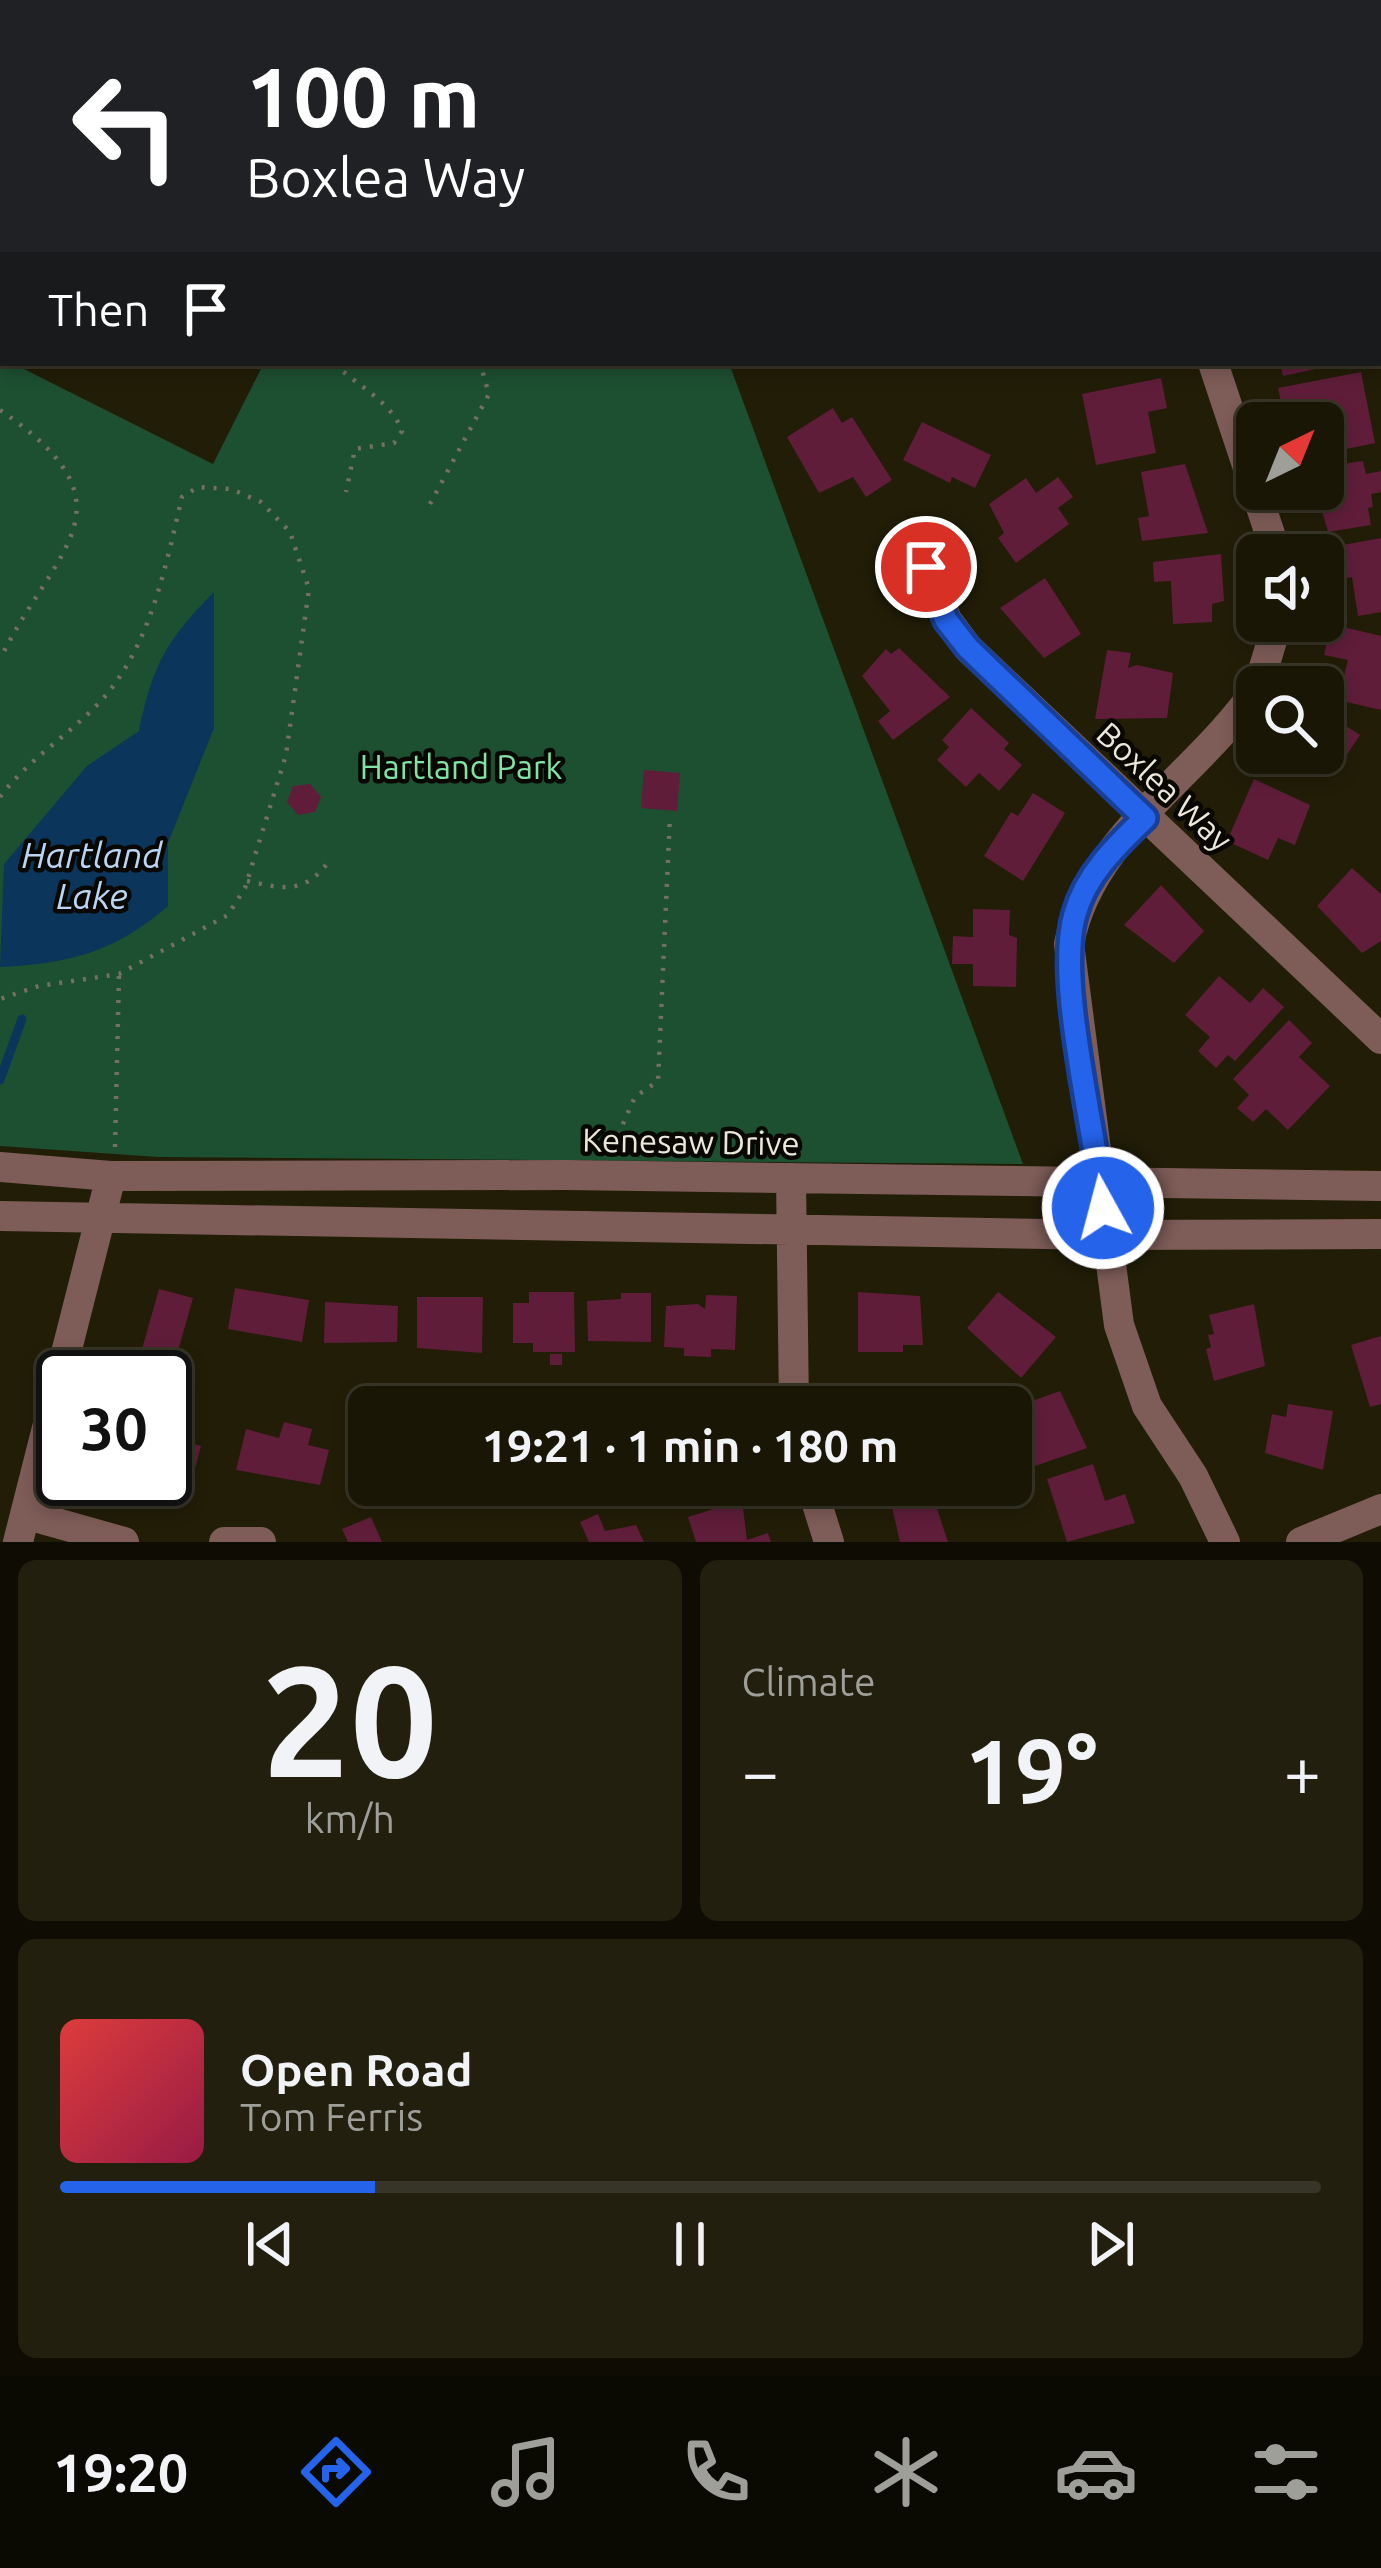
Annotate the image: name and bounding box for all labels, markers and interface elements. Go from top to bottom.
icon: left [48,48,204,204]
text: 100 m [246,49,480,143]
text: Boxlea Way [246,147,525,207]
icon: arrive [173,276,239,342]
text: Then [48,284,149,335]
north arrow [1236,402,1344,510]
map controls [1236,402,1344,774]
pin [875,516,977,618]
icon: arrive [893,534,959,600]
button: sound [1236,534,1344,642]
button: search [1236,666,1344,774]
street label: Boxlea Way [1090,714,1240,858]
park label: Hartland Park [360,748,563,785]
water label: Hartland Lake [22,834,163,916]
street label: Kenesaw Drive [582,1121,800,1161]
position arrow [1040,1145,1166,1271]
speed limit sign: 30 [36,1350,192,1506]
text: 19:21 · 1 min · 180 m [482,1420,898,1471]
text: 20 [262,1632,438,1806]
text: Climate [742,1660,876,1703]
text: 19° [965,1720,1098,1821]
text: − [742,1734,779,1808]
text: + [1284,1734,1321,1808]
text: km/h [305,1797,395,1840]
text: Open Road [240,2044,472,2095]
text: Tom Ferris [240,2095,423,2138]
icon: previous [237,2211,303,2277]
icon: pause [657,2211,723,2277]
icon: next [1078,2211,1144,2277]
icon: directions [294,2430,378,2514]
icon: music [484,2430,568,2514]
icon: phone [674,2430,758,2514]
icon: climate [864,2430,948,2514]
icon: car [1054,2430,1138,2514]
icon: filters [1244,2430,1328,2514]
text: 19:20 [53,2442,188,2502]

